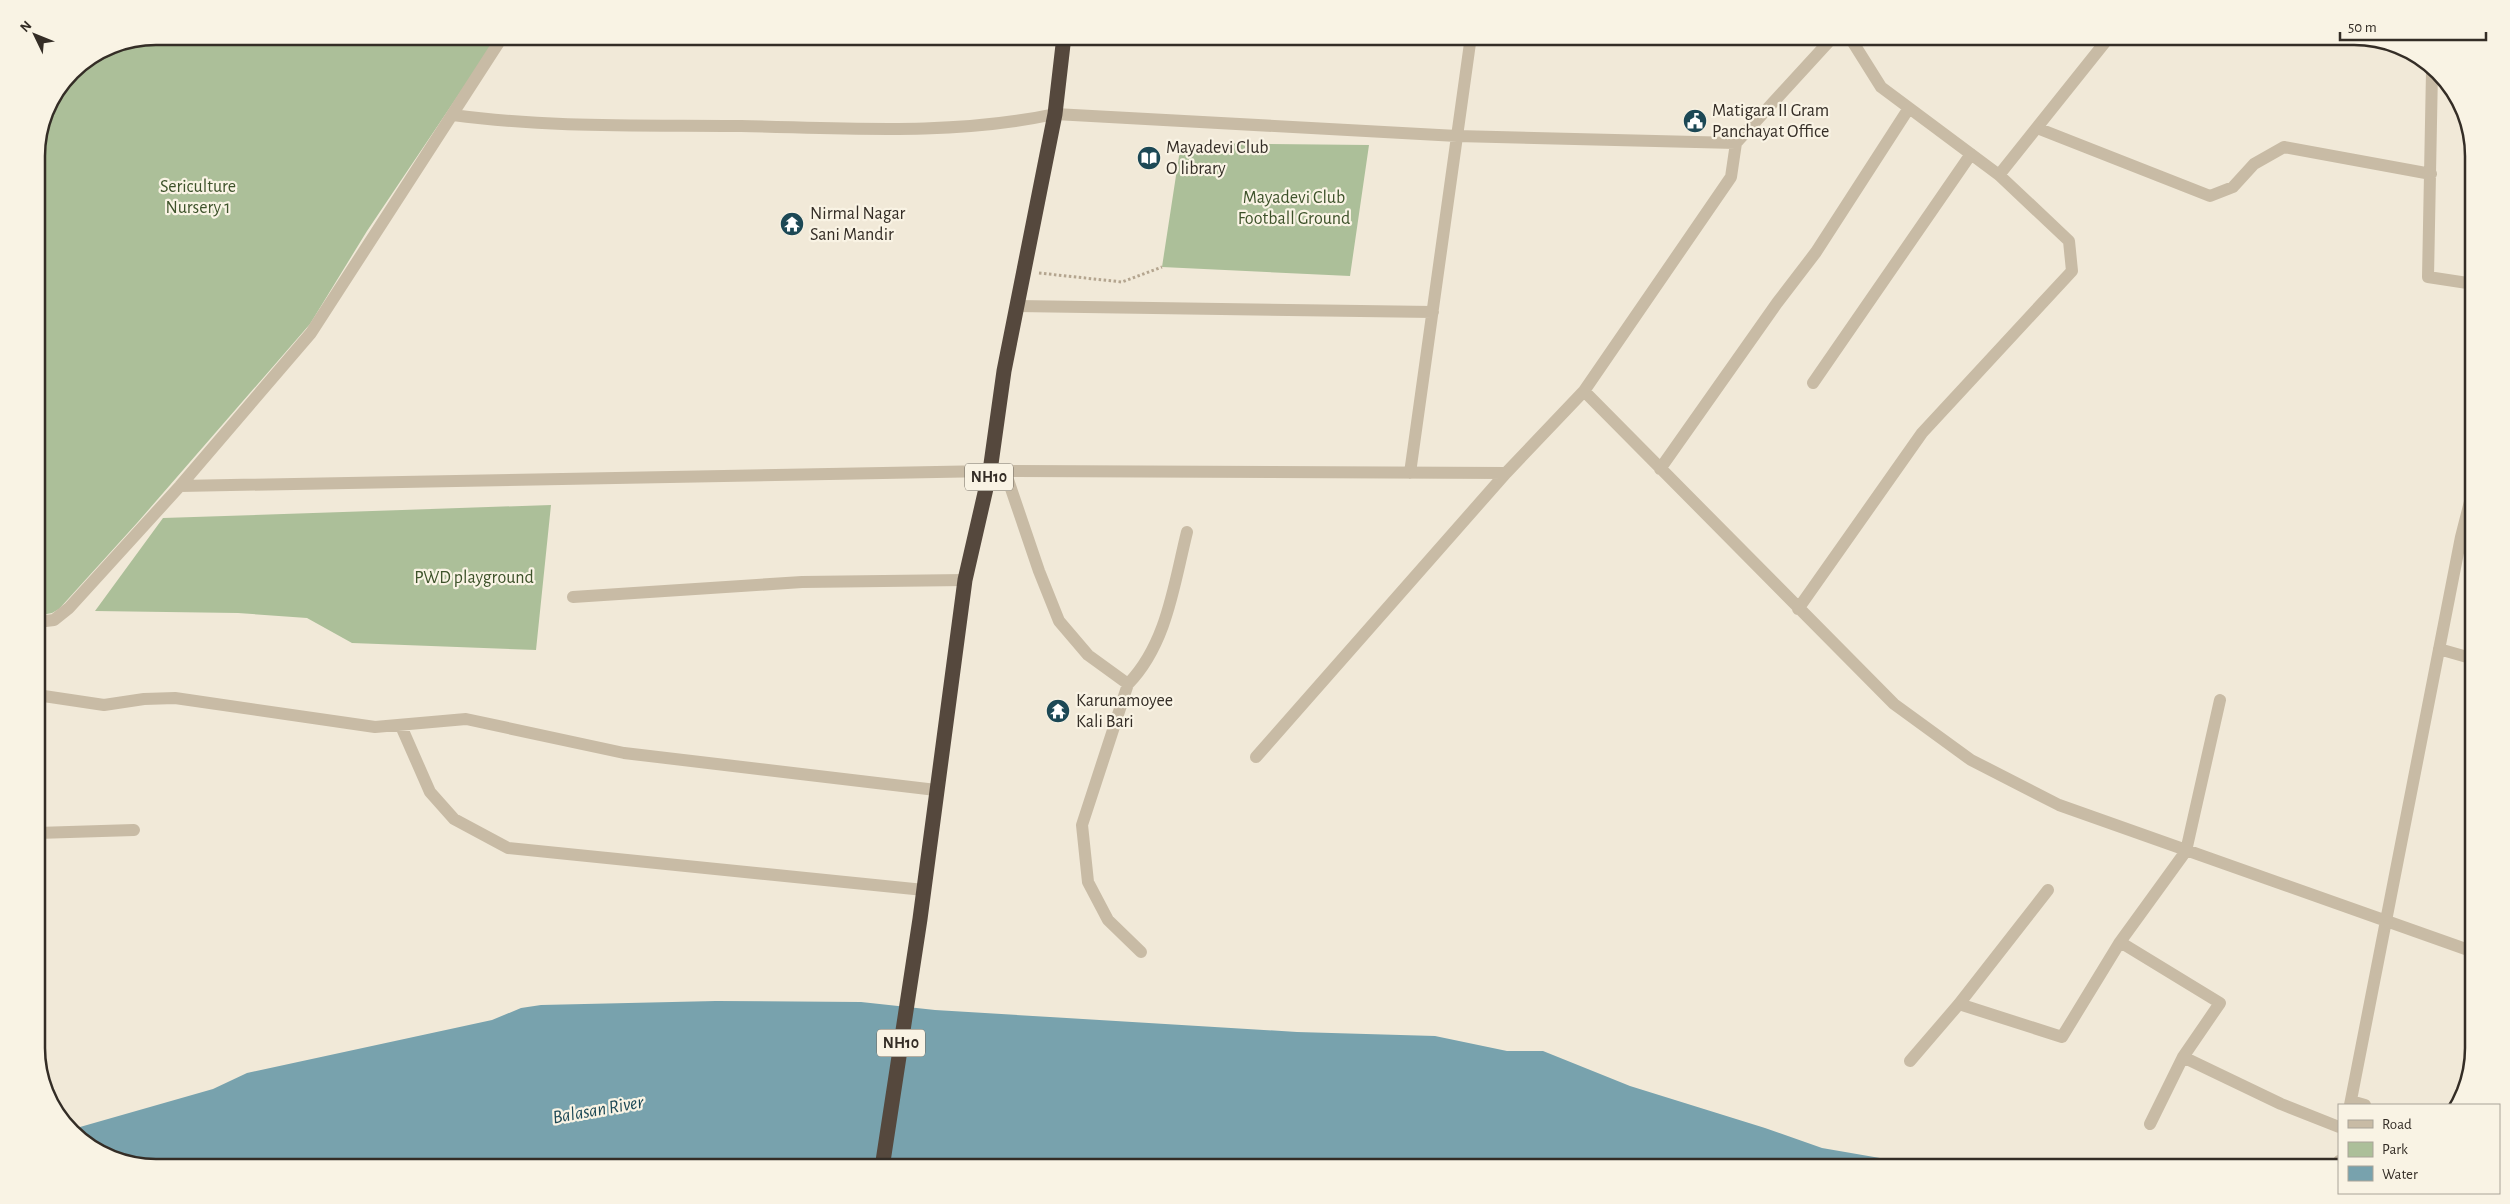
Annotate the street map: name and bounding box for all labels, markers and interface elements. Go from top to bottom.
north arrow [10,10,60,60]
scale bar [2340,10,2486,42]
text: N [18,18,35,35]
text: 50 m [2348,20,2377,35]
place label: Matigara II Gram Panchayat Office [1712,102,1829,141]
public building icon: Matigara II Gram Panchayat Office [1682,108,1708,134]
place label: Mayadevi Club O library [1166,139,1269,178]
library icon: Mayadevi Club O library [1136,145,1162,171]
park label: Sericulture Nursery 1 [160,178,236,217]
park label: Mayadevi Club Football Ground [1238,189,1350,228]
place label: Nirmal Nagar Sani Mandir [810,205,906,244]
temple icon: Nirmal Nagar Sani Mandir [779,211,805,237]
road number: NH10 [965,464,1013,491]
park label: PWD playground [414,569,534,587]
place label: Karunamoyee Kali Bari [1076,692,1173,731]
temple icon: Karunamoyee Kali Bari [1045,698,1071,724]
road number: NH10 [877,1030,925,1056]
water label: Balasan River [551,1093,646,1127]
legend [2338,1104,2500,1194]
text: Road [2382,1117,2412,1132]
text: Park [2382,1142,2408,1157]
text: Water [2382,1167,2418,1182]

